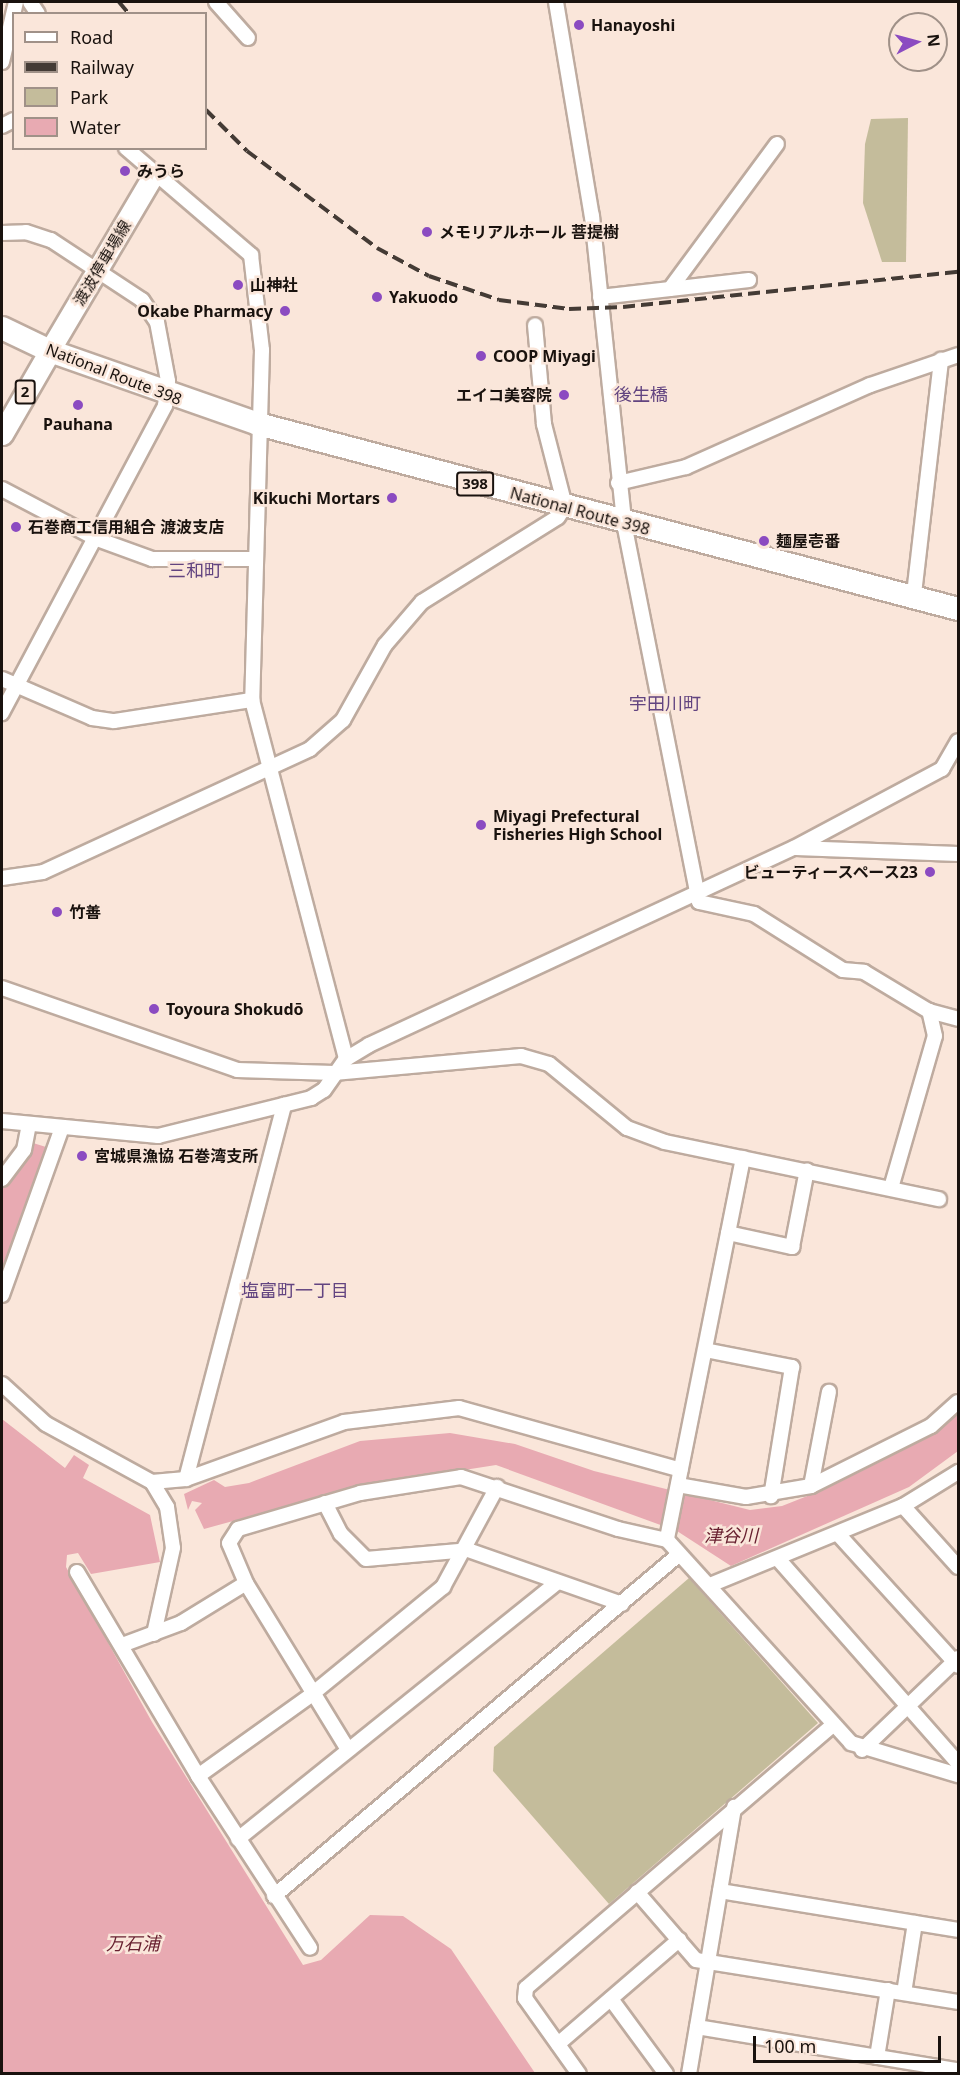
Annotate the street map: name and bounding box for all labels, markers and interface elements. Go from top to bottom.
legend [12,12,207,150]
north arrow [888,12,948,72]
place label: Hanayoshi [591,15,675,35]
marker: Hanayoshi [572,18,586,32]
text: Road [70,25,113,49]
text: N [922,33,946,48]
text: Railway [70,55,134,79]
text: Park [70,85,108,109]
text: Water [70,115,121,139]
place label: みうら [137,161,185,181]
marker: みうら [118,164,132,178]
street label: 渡波停車場線 [69,217,135,309]
place label: メモリアルホール 菩提樹 [439,222,619,242]
marker: メモリアルホール 菩提樹 [420,225,434,239]
place label: 山神社 [250,275,298,295]
marker: 山神社 [231,278,245,292]
place label: Yakuodo [389,287,458,307]
marker: Yakuodo [370,290,384,304]
place label: Okabe Pharmacy [137,301,273,321]
marker: Okabe Pharmacy [278,304,292,318]
street label: National Route 398 [43,339,185,409]
place label: COOP Miyagi [493,346,596,366]
marker: COOP Miyagi [474,349,488,363]
road number: 2 [15,380,36,404]
district label: 後生橋 [614,383,668,405]
place label: エイコ美容院 [456,385,552,405]
marker: エイコ美容院 [557,388,571,402]
marker: Pauhana [71,398,85,412]
place label: Pauhana [43,414,113,434]
road number: 398 [456,472,494,496]
street label: National Route 398 [508,483,652,539]
place label: Kikuchi Mortars [253,488,380,508]
marker: Kikuchi Mortars [385,491,399,505]
place label: 石巻商工信用組合 渡波支店 [28,517,224,537]
marker: 石巻商工信用組合 渡波支店 [9,520,23,534]
place label: 麺屋壱番 [776,531,840,551]
marker: 麺屋壱番 [757,534,771,548]
district label: 三和町 [168,559,222,581]
district label: 宇田川町 [629,692,701,714]
place label: Miyagi Prefectural Fisheries High School [493,806,662,844]
marker: Miyagi Prefectural Fisheries High School [474,818,488,832]
place label: ビューティースペース23 [740,862,918,882]
marker: ビューティースペース23 [923,865,937,879]
place label: 竹善 [69,902,101,922]
marker: 竹善 [50,905,64,919]
place label: Toyoura Shokudō [166,999,304,1019]
marker: Toyoura Shokudō [147,1002,161,1016]
place label: 宮城県漁協 石巻湾支所 [94,1146,258,1166]
marker: 宮城県漁協 石巻湾支所 [75,1149,89,1163]
district label: 塩富町一丁目 [241,1279,349,1301]
water label: 津谷川 [704,1524,758,1546]
water label: 万石浦 [106,1932,160,1954]
scale bar [756,2024,944,2062]
text: 100 m [764,2034,816,2058]

